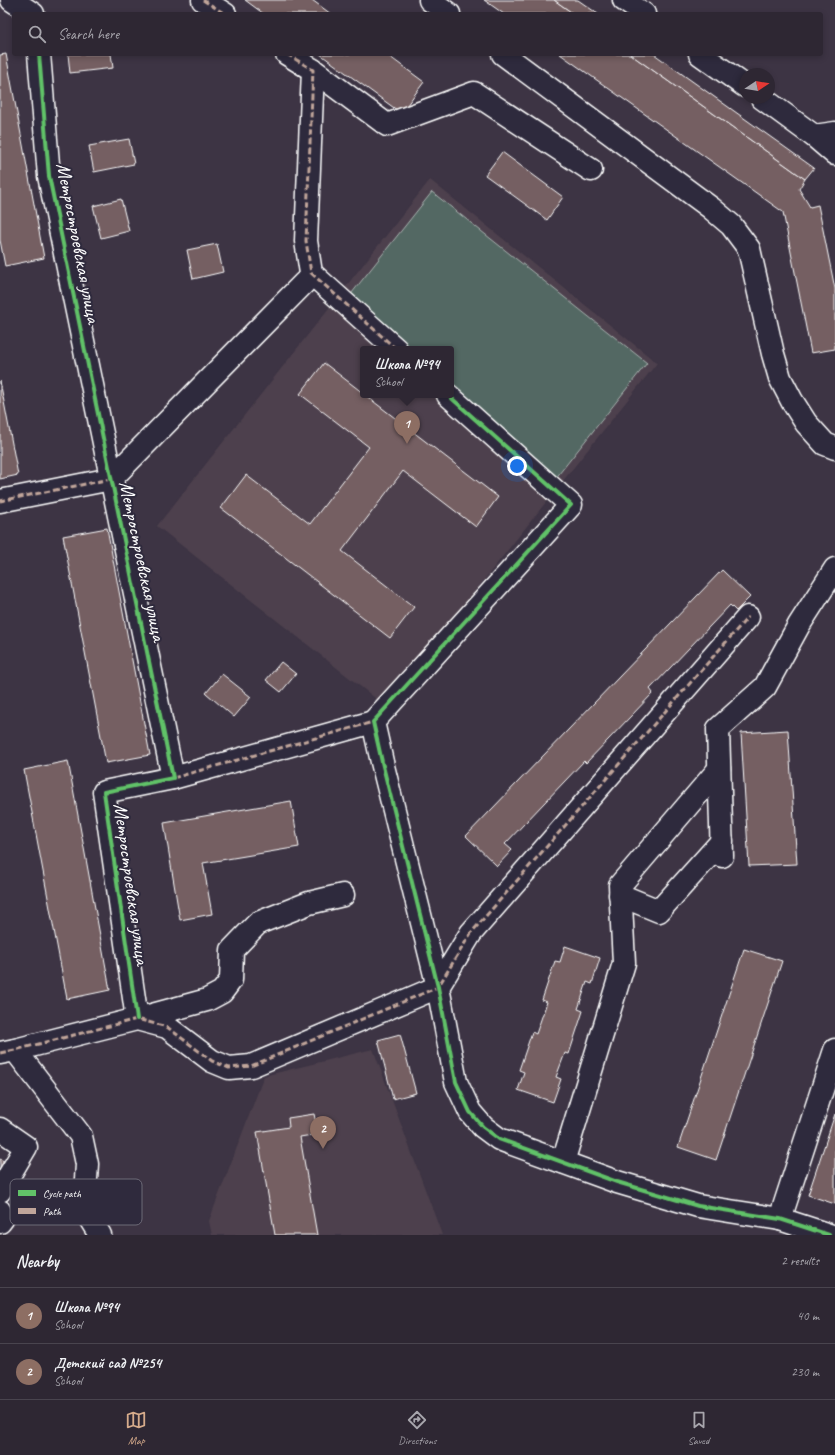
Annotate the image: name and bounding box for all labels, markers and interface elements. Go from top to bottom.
search box [12,12,823,56]
icon: search [26,23,48,45]
text: Search here [58,25,119,44]
north arrow [739,68,775,104]
street label: Метростроевская улица [51,161,107,327]
popup [360,346,454,398]
text: Школа №94 [374,355,440,374]
text: School [374,374,402,390]
pin: 1 [394,411,420,444]
your location [507,456,527,476]
street label: Метростроевская улица [113,479,172,645]
street label: Метростроевская улица [108,802,155,968]
pin: 2 [310,1116,336,1149]
legend [10,1179,142,1225]
text: Cycle path [43,1186,82,1200]
text: Path [43,1204,62,1218]
text: Nearby [16,1251,59,1272]
text: 2 results [781,1253,819,1269]
text: Школа №94 [54,1298,119,1317]
text: 1 [26,1308,32,1324]
text: 40 m [797,1308,819,1324]
text: School [54,1317,82,1333]
text: Детский сад №254 [54,1354,161,1373]
text: 2 [26,1364,32,1380]
text: 230 m [791,1364,819,1380]
text: School [54,1373,82,1389]
tab: Map [125,1409,147,1447]
tab: Directions [398,1409,437,1447]
tab: Saved [688,1409,710,1447]

